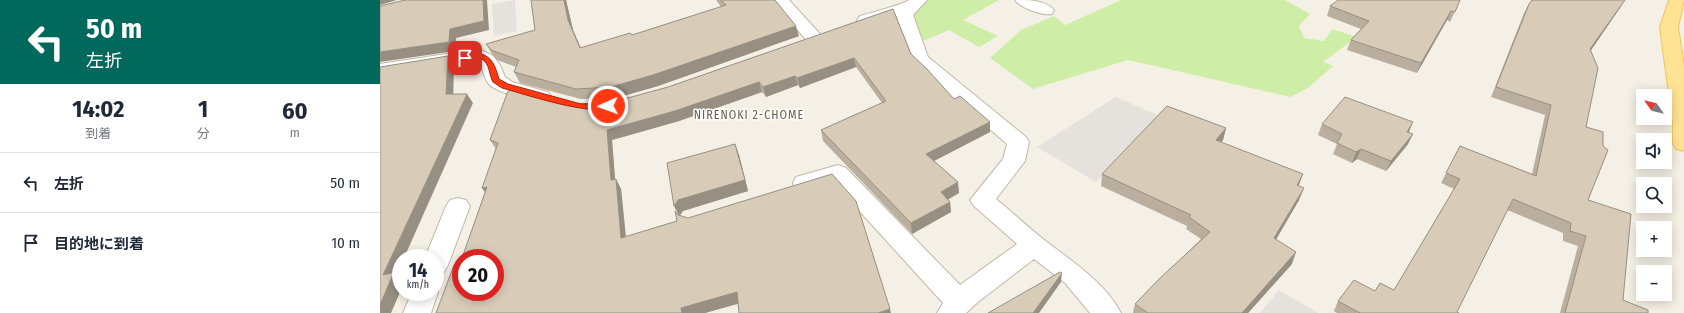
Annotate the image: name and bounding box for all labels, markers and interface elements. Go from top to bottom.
text: 50 m [86,12,142,45]
icon: left [20,16,72,68]
pin [448,41,482,75]
icon: arrive [454,47,476,69]
text: 左折 [86,50,122,72]
position arrow [587,85,629,127]
north arrow [1636,89,1672,125]
map controls [1636,89,1672,301]
text: 14:02 [72,95,124,123]
text: 1 [198,95,208,123]
text: 60 [282,97,308,125]
district label: NIRENOKI 2-CHOME [694,108,804,122]
text: m [290,125,300,140]
text: 到着 [85,126,111,141]
text: 分 [197,126,210,141]
button: sound [1636,133,1672,169]
icon: left [20,172,42,194]
text: 50 m [330,174,360,192]
text: 左折 [54,175,84,193]
button: search [1636,177,1672,213]
button: + [1636,221,1672,257]
icon: arrive [20,232,42,254]
text: 10 m [331,234,360,252]
text: 目的地に到着 [54,235,144,253]
speed limit sign: 20 [452,249,504,301]
text: 14 [409,258,427,282]
button: − [1636,265,1672,301]
text: km/h [407,279,429,291]

